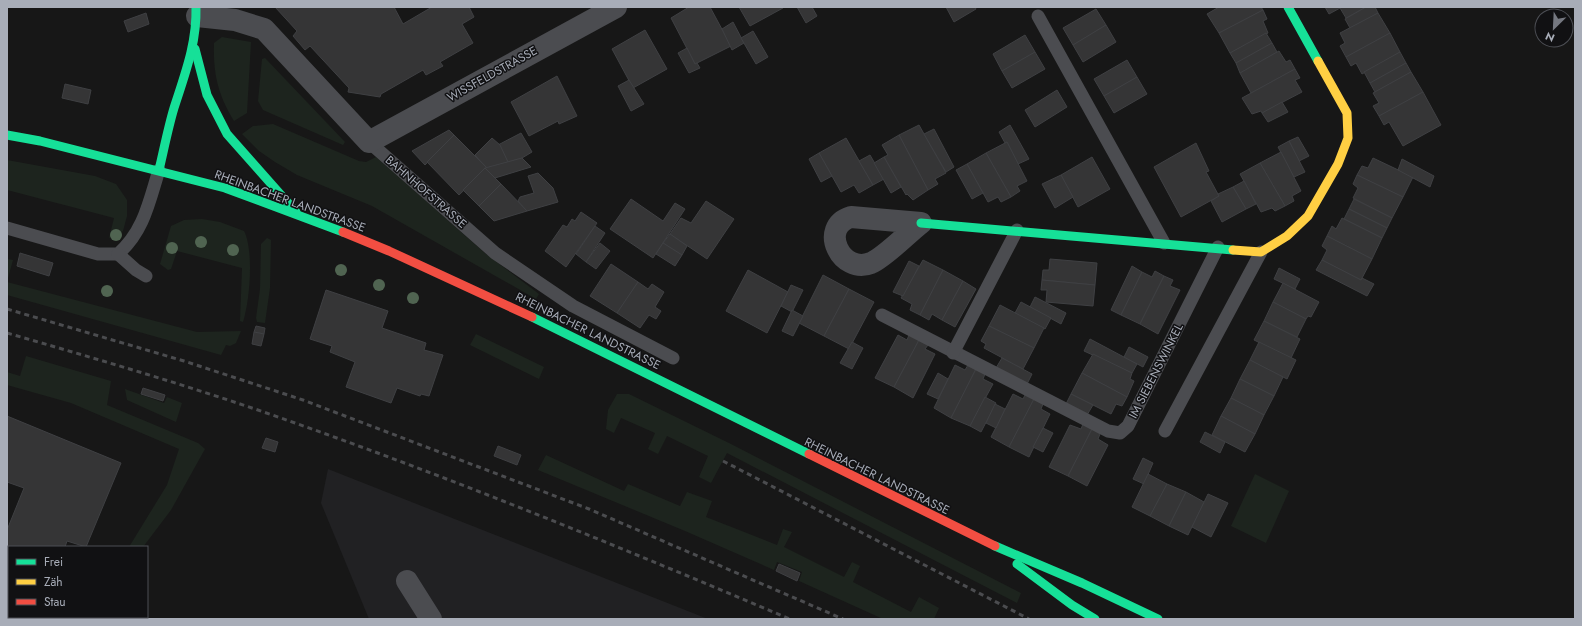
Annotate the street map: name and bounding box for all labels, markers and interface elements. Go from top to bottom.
north arrow [1534,8,1574,48]
text: N [1543,28,1557,46]
street label: WISSFELDSTRASSE [444,42,540,106]
street label: BAHNHOFSTRASSE [381,151,471,233]
street label: RHEINBACHER LANDSTRASSE [212,165,368,237]
street label: RHEINBACHER LANDSTRASSE [512,288,664,374]
street label: IM SIEBENSWINKEL [1124,320,1188,422]
street label: RHEINBACHER LANDSTRASSE [801,433,953,519]
legend [8,546,148,618]
text: Frei [44,553,63,571]
text: Zäh [44,573,63,591]
text: Stau [44,593,66,611]

